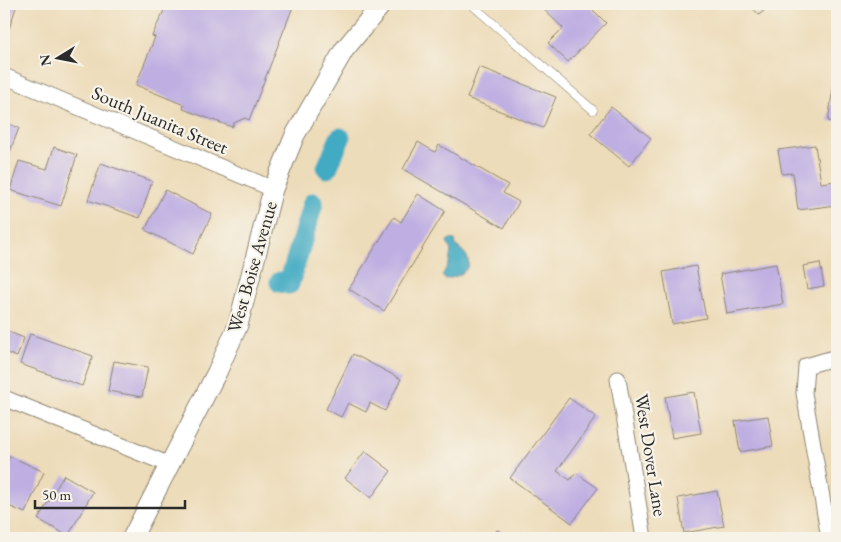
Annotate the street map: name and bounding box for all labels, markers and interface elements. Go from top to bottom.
north arrow [32,32,82,82]
text: N [35,52,55,67]
street label: South Juanita Street [88,80,232,160]
street label: West Boise Avenue [221,198,283,336]
street label: West Dover Lane [629,392,673,518]
scale bar [35,477,185,509]
text: 50 m [42,485,71,504]

